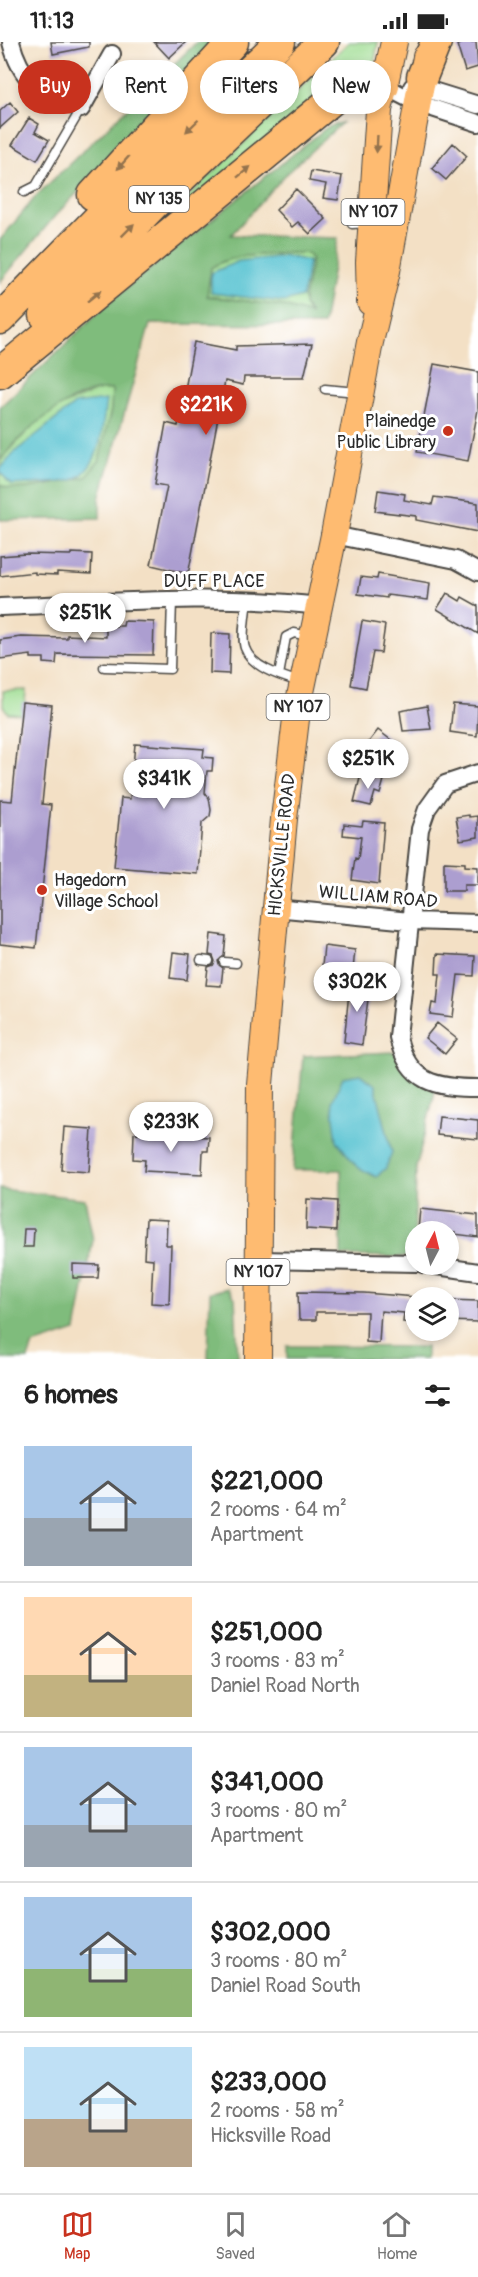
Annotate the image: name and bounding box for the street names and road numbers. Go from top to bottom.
road number: NY 135 [129,186,189,212]
road number: NY 107 [342,199,404,225]
street label: DUFF PLACE [163,570,265,593]
road number: NY 107 [266,694,330,720]
street label: HICKSVILLE ROAD [263,773,301,917]
street label: WILLIAM ROAD [318,880,438,914]
road number: NY 107 [226,1259,290,1285]

